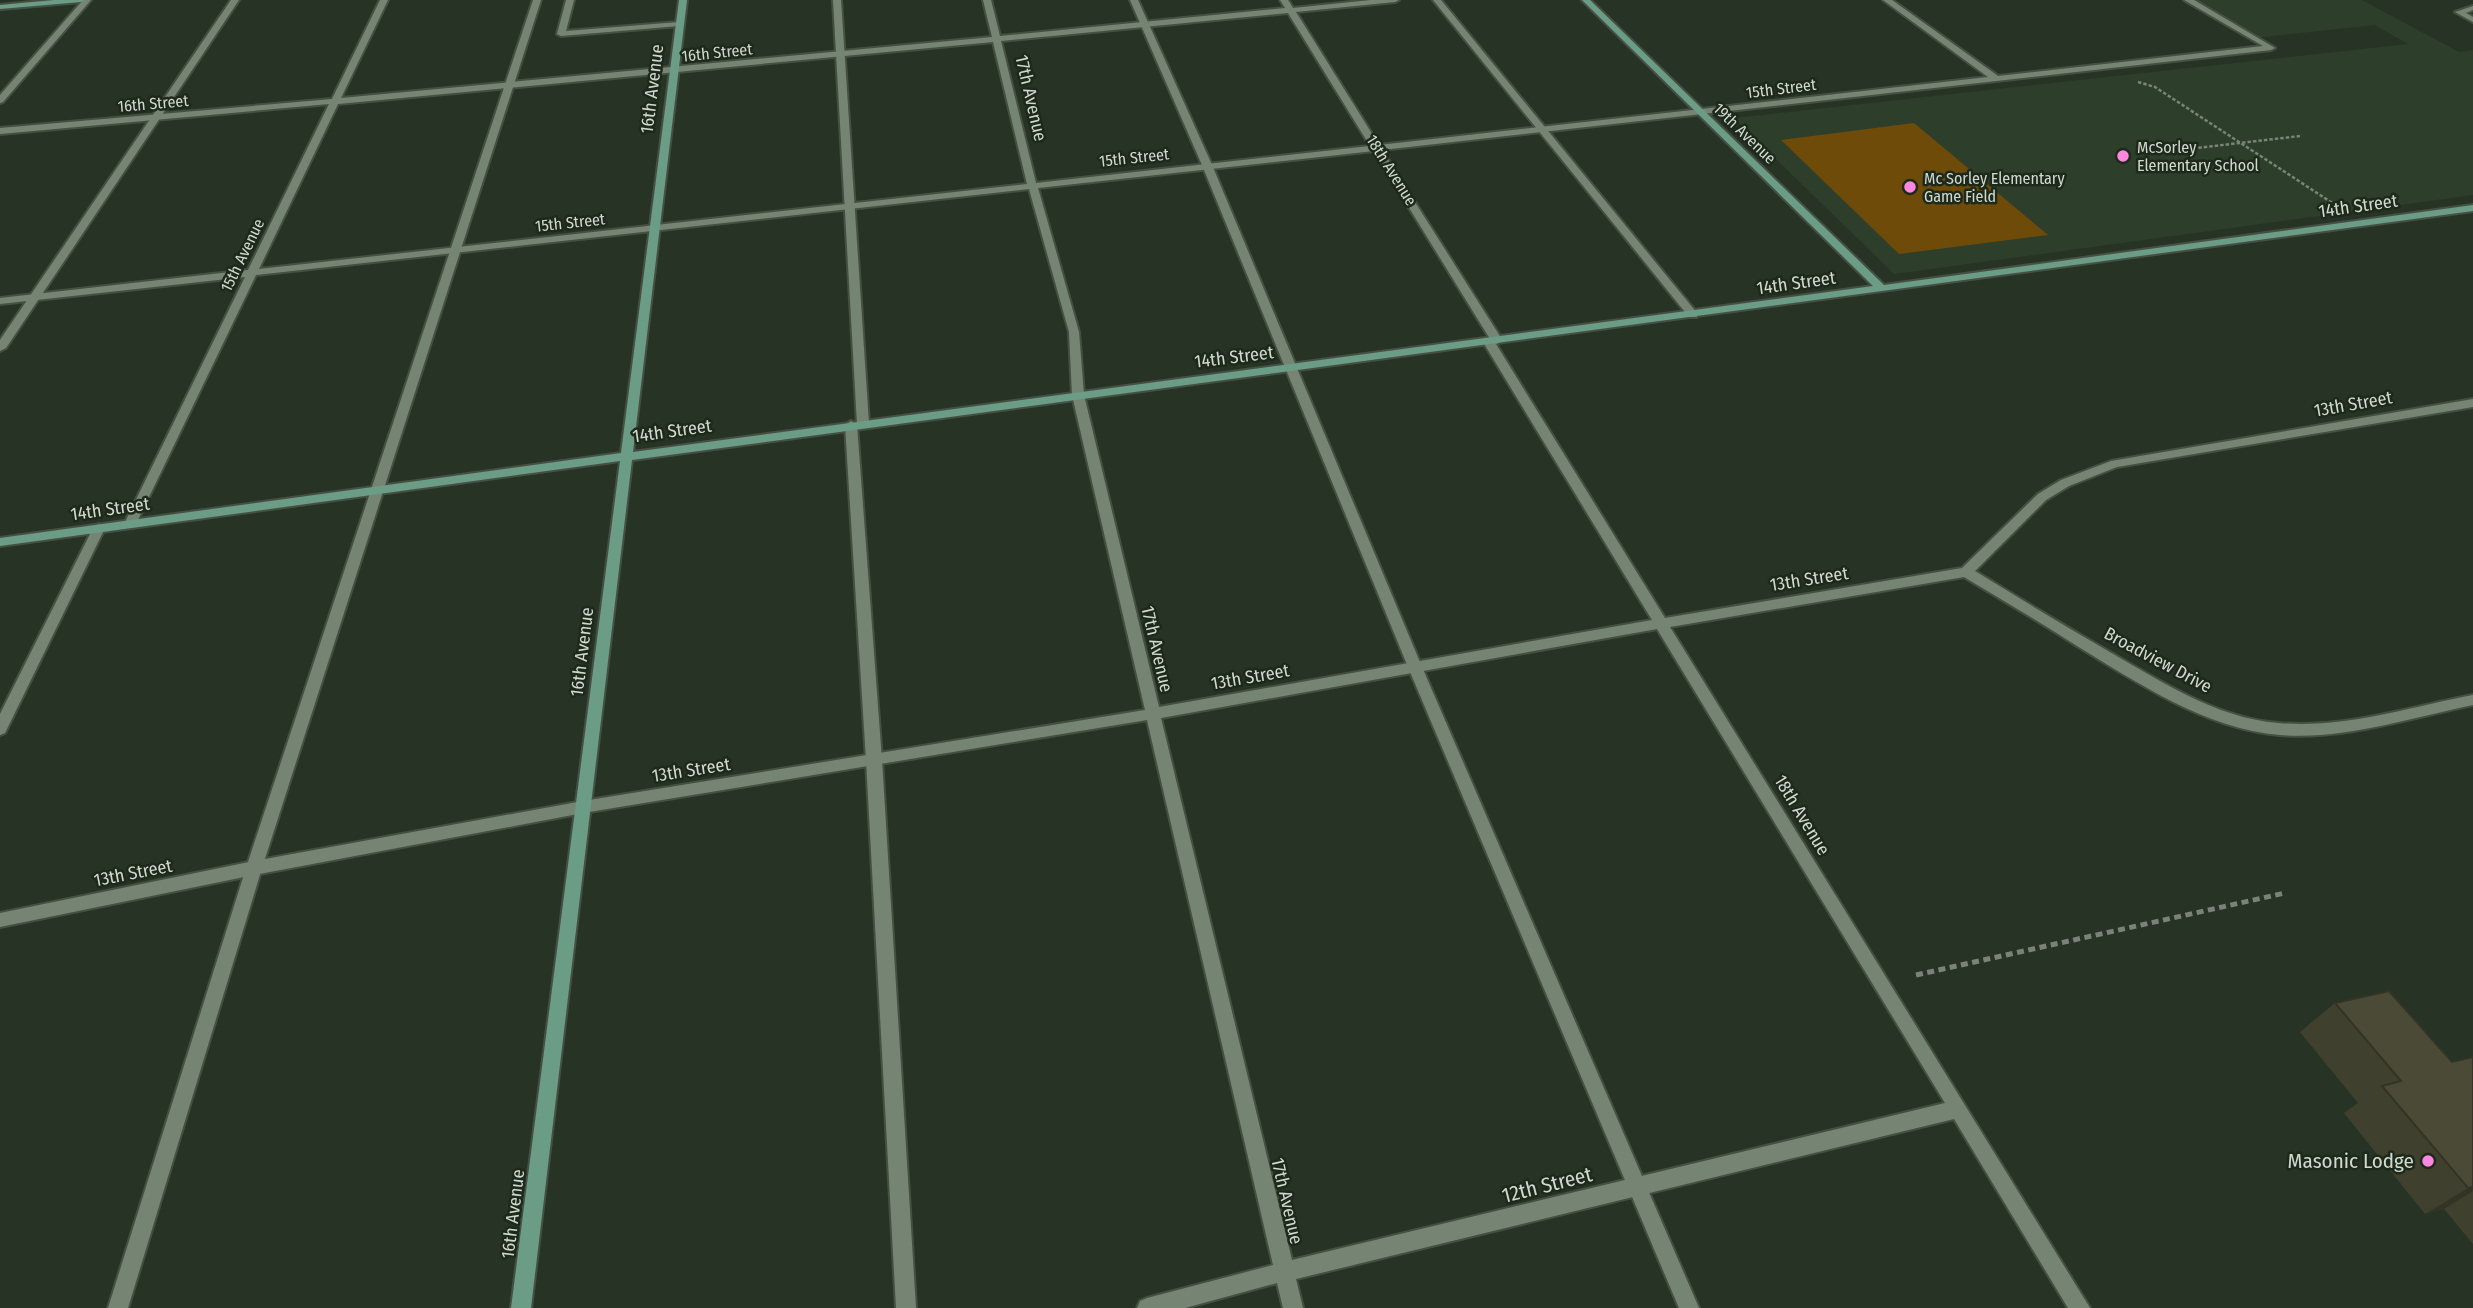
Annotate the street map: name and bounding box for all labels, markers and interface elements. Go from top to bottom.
street label: 16th Street [681,39,754,66]
street label: 16th Avenue [636,43,668,135]
street label: 17th Avenue [1010,53,1052,143]
street label: 15th Street [1745,75,1818,102]
street label: 16th Street [117,91,190,116]
street label: 19th Avenue [1709,99,1780,168]
street label: 18th Avenue [1362,131,1421,209]
place label: McSorley Elementary School [2137,138,2259,175]
street label: 15th Street [1098,144,1171,171]
marker: McSorley Elementary School [2115,148,2131,164]
place label: Mc Sorley Elementary Game Field [1924,169,2065,206]
marker: Mc Sorley Elementary Game Field [1902,179,1918,195]
street label: 14th Street [2317,190,2399,222]
street label: 15th Street [534,209,607,236]
street label: 15th Avenue [217,215,268,295]
street label: 14th Street [1755,267,1837,299]
street label: 14th Street [1193,341,1275,373]
street label: 13th Street [2312,386,2394,422]
street label: 14th Street [631,415,713,447]
street label: 14th Street [69,493,151,525]
street label: 13th Street [1768,562,1850,596]
street label: 17th Avenue [1136,604,1178,694]
street label: 16th Avenue [566,606,598,698]
street label: Broadview Drive [2100,622,2216,698]
street label: 13th Street [1209,659,1291,695]
street label: 13th Street [650,753,732,787]
street label: 18th Avenue [1769,771,1835,859]
street label: 13th Street [92,855,174,891]
place label: Masonic Lodge [2288,1148,2414,1174]
marker: Masonic Lodge [2420,1153,2436,1169]
street label: 17th Avenue [1266,1156,1308,1246]
street label: 12th Street [1499,1161,1595,1209]
street label: 16th Avenue [497,1168,529,1260]

